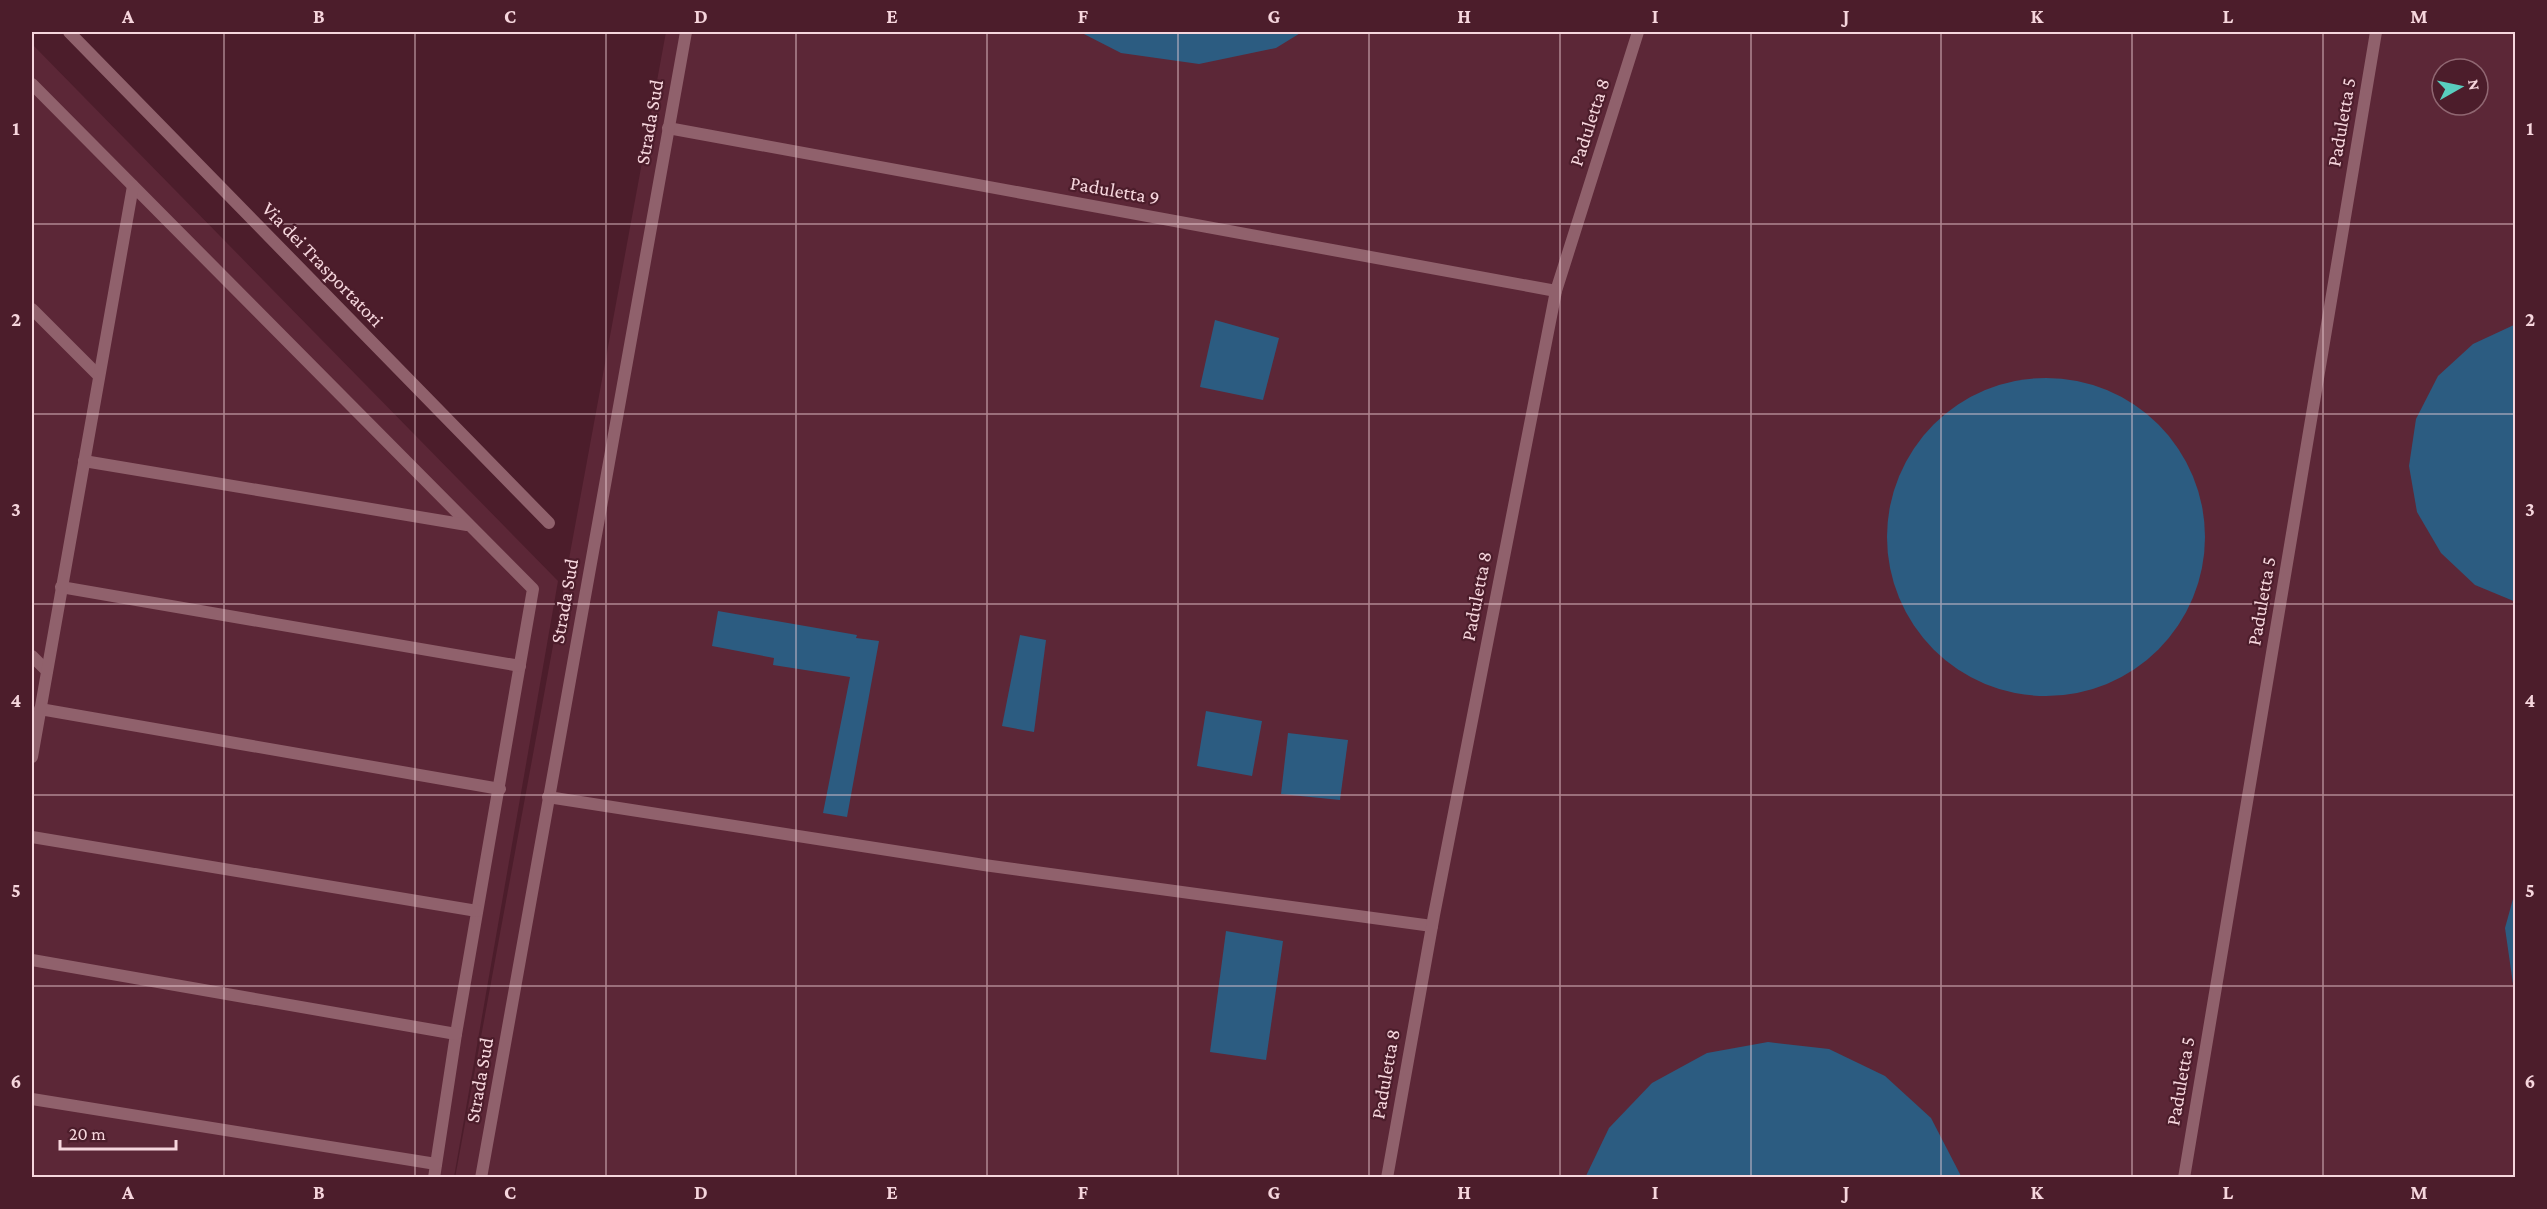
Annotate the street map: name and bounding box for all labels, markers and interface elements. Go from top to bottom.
text: A [121,5,135,27]
text: B [313,5,325,27]
text: C [504,5,516,27]
text: D [694,5,708,27]
text: E [886,5,898,27]
text: F [1078,5,1089,27]
text: G [1268,5,1281,27]
text: H [1457,5,1471,27]
text: I [1652,5,1659,27]
text: J [1841,5,1850,27]
text: K [2031,5,2045,27]
text: L [2223,5,2234,27]
text: M [2410,5,2428,27]
north arrow [2430,57,2490,117]
street label: Paduletta 8 [1564,75,1614,169]
street label: Paduletta 5 [2322,76,2360,168]
street label: Strada Sud [631,77,667,166]
text: N [2465,78,2484,92]
text: 1 [12,117,20,139]
text: 1 [2526,117,2534,139]
street label: Paduletta 9 [1069,171,1161,209]
street label: Via dei Trasportatori [257,197,388,331]
text: 2 [11,308,21,330]
text: 2 [2525,308,2535,330]
text: 3 [11,498,21,520]
text: 3 [2525,498,2535,520]
street label: Paduletta 8 [1457,549,1495,643]
street label: Paduletta 5 [2242,555,2280,647]
street label: Strada Sud [546,556,582,645]
text: 4 [11,689,22,711]
text: 4 [2525,689,2536,711]
text: 5 [11,879,21,901]
text: 5 [2525,879,2535,901]
street label: Paduletta 8 [1366,1027,1404,1121]
street label: Strada Sud [461,1035,497,1124]
street label: Paduletta 5 [2161,1035,2199,1127]
text: 6 [11,1070,21,1092]
text: 6 [2525,1070,2535,1092]
scale bar [60,1113,176,1151]
text: 20 m [69,1124,106,1144]
text: A [121,1181,135,1203]
text: B [313,1181,325,1203]
text: C [504,1181,516,1203]
text: D [694,1181,708,1203]
text: E [886,1181,898,1203]
text: F [1078,1181,1089,1203]
text: G [1268,1181,1281,1203]
text: H [1457,1181,1471,1203]
text: I [1652,1181,1659,1203]
text: J [1841,1181,1850,1203]
text: K [2031,1181,2045,1203]
text: L [2223,1181,2234,1203]
text: M [2410,1181,2428,1203]

